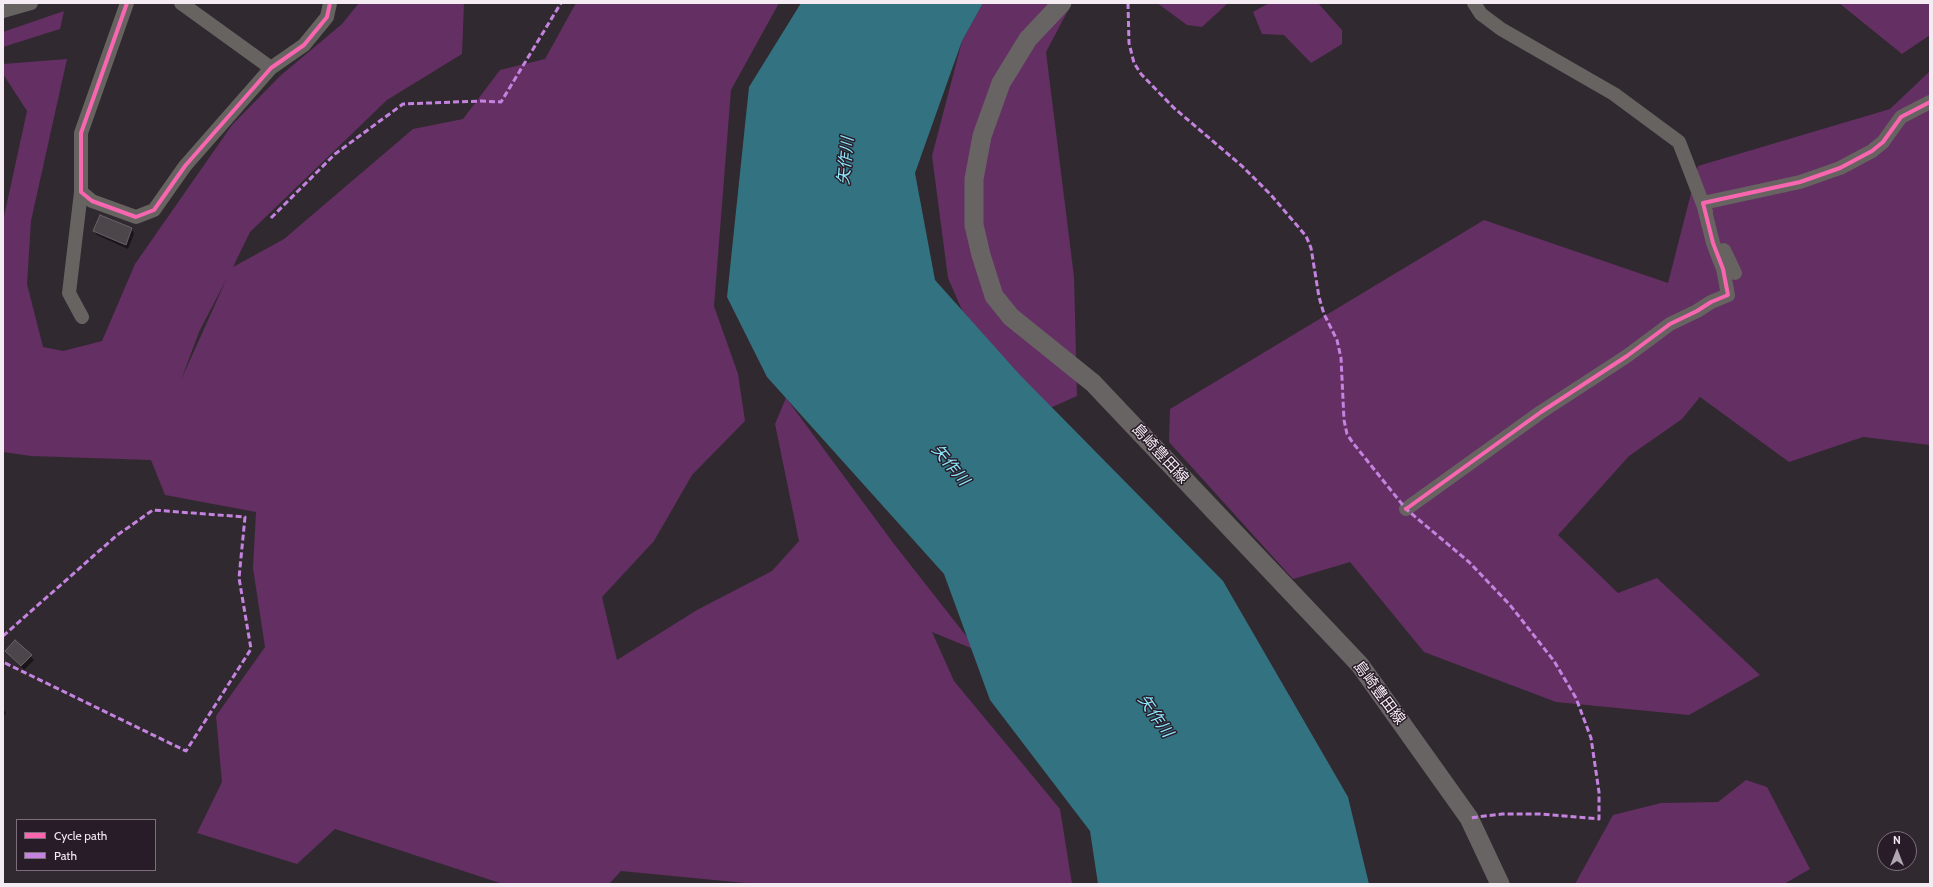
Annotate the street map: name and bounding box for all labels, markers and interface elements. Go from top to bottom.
water label: 矢作川 [834,136,858,186]
street label: 島崎豊田線 [1128,420,1192,488]
water label: 矢作川 [927,440,973,490]
street label: 島崎豊田線 [1349,658,1409,728]
water label: 矢作川 [1133,691,1177,741]
legend [16,819,156,871]
text: Cycle path [54,828,107,843]
north arrow [1877,831,1917,871]
text: N [1893,833,1901,847]
text: Path [54,848,77,863]

